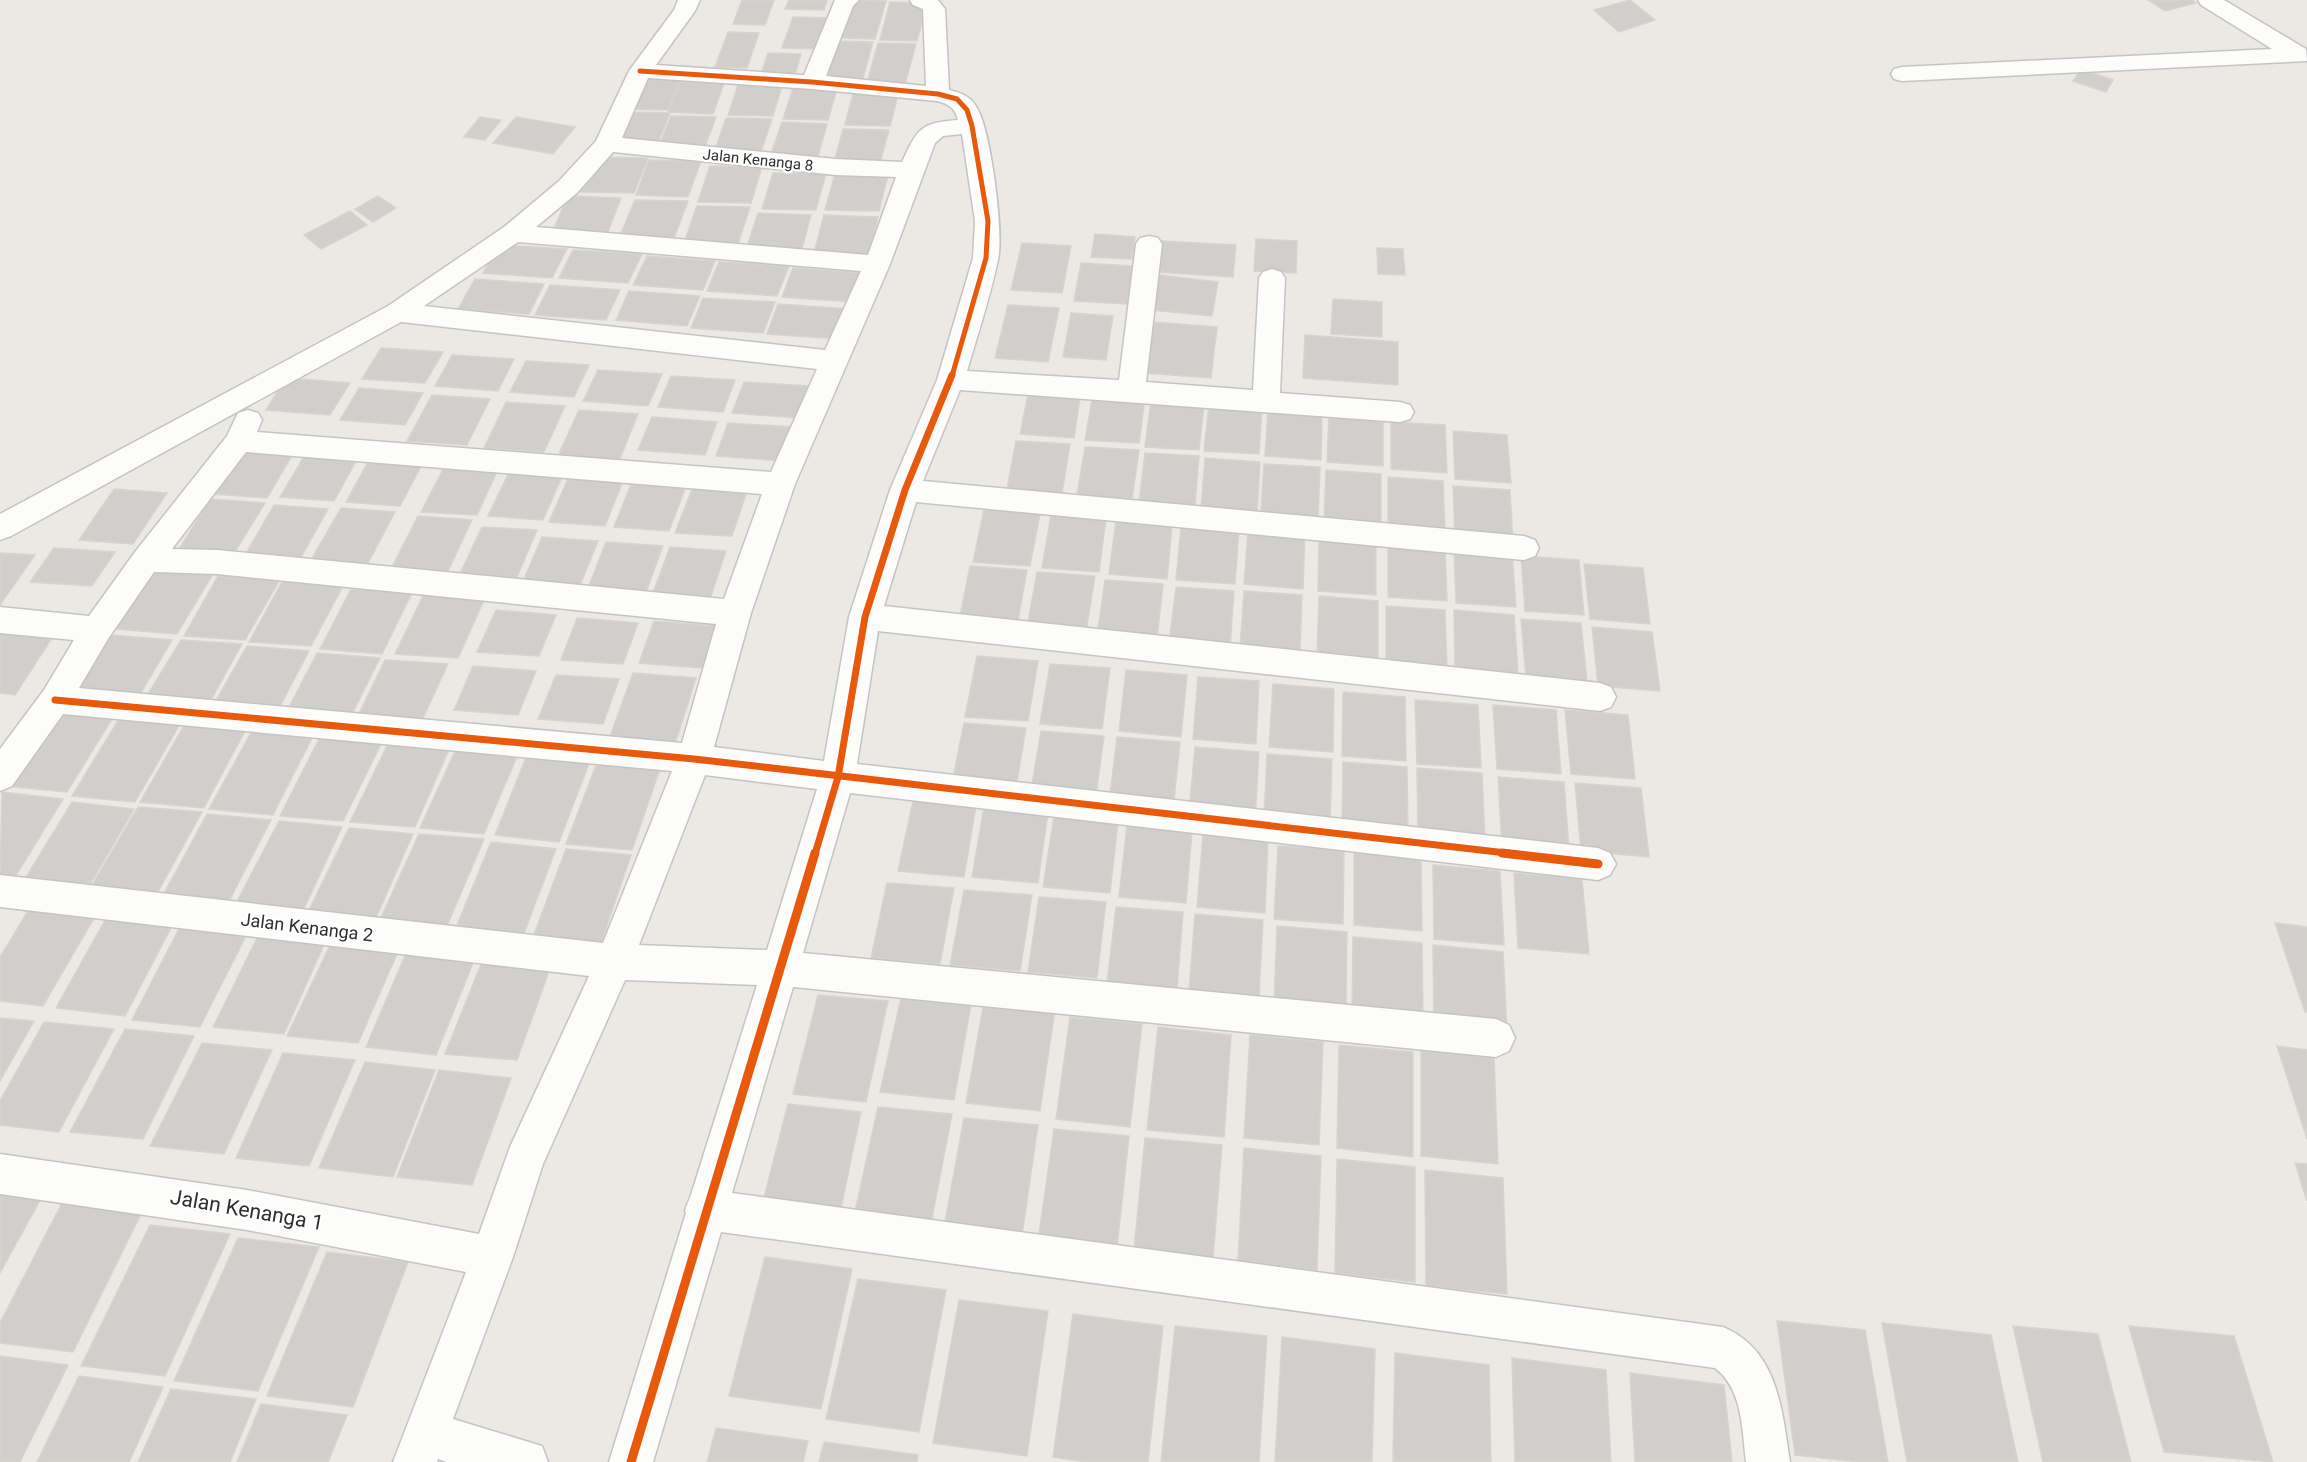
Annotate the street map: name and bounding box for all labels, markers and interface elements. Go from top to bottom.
street label: Jalan Kenanga 8 [702,145,814,175]
street label: Jalan Kenanga 2 [240,908,374,946]
street label: Jalan Kenanga 1 [168,1185,326,1235]

